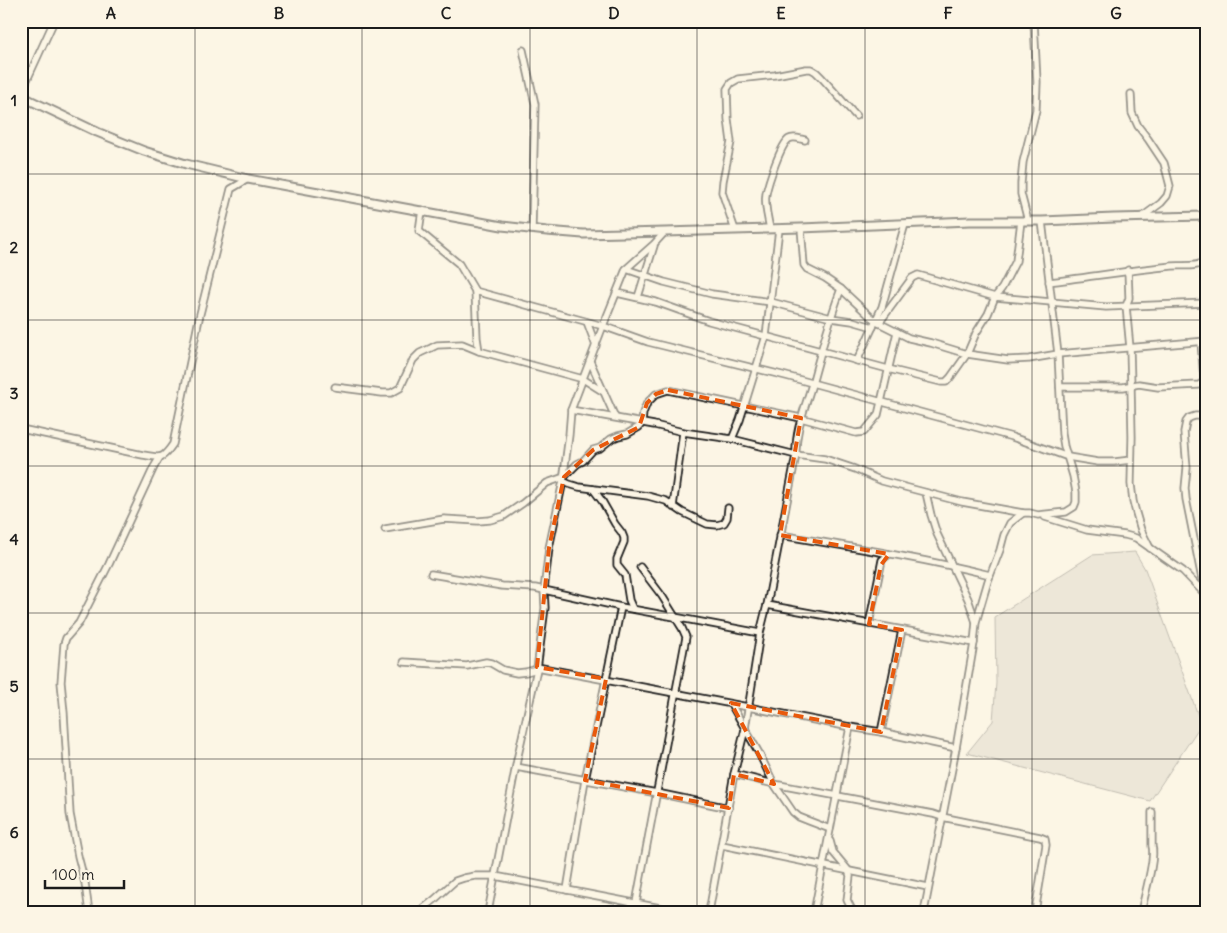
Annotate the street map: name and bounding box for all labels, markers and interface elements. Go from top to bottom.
text: A [106,3,116,23]
text: B [274,3,285,23]
text: C [441,3,452,23]
text: D [608,3,620,23]
text: E [776,3,786,23]
text: F [943,3,953,23]
text: G [1110,3,1122,23]
text: 1 [11,90,17,110]
text: 2 [10,237,19,257]
text: 3 [9,383,19,403]
text: 4 [9,529,19,549]
text: 5 [9,676,19,696]
text: 6 [9,822,19,842]
scale bar [45,858,124,890]
text: 100 m [52,865,94,884]

